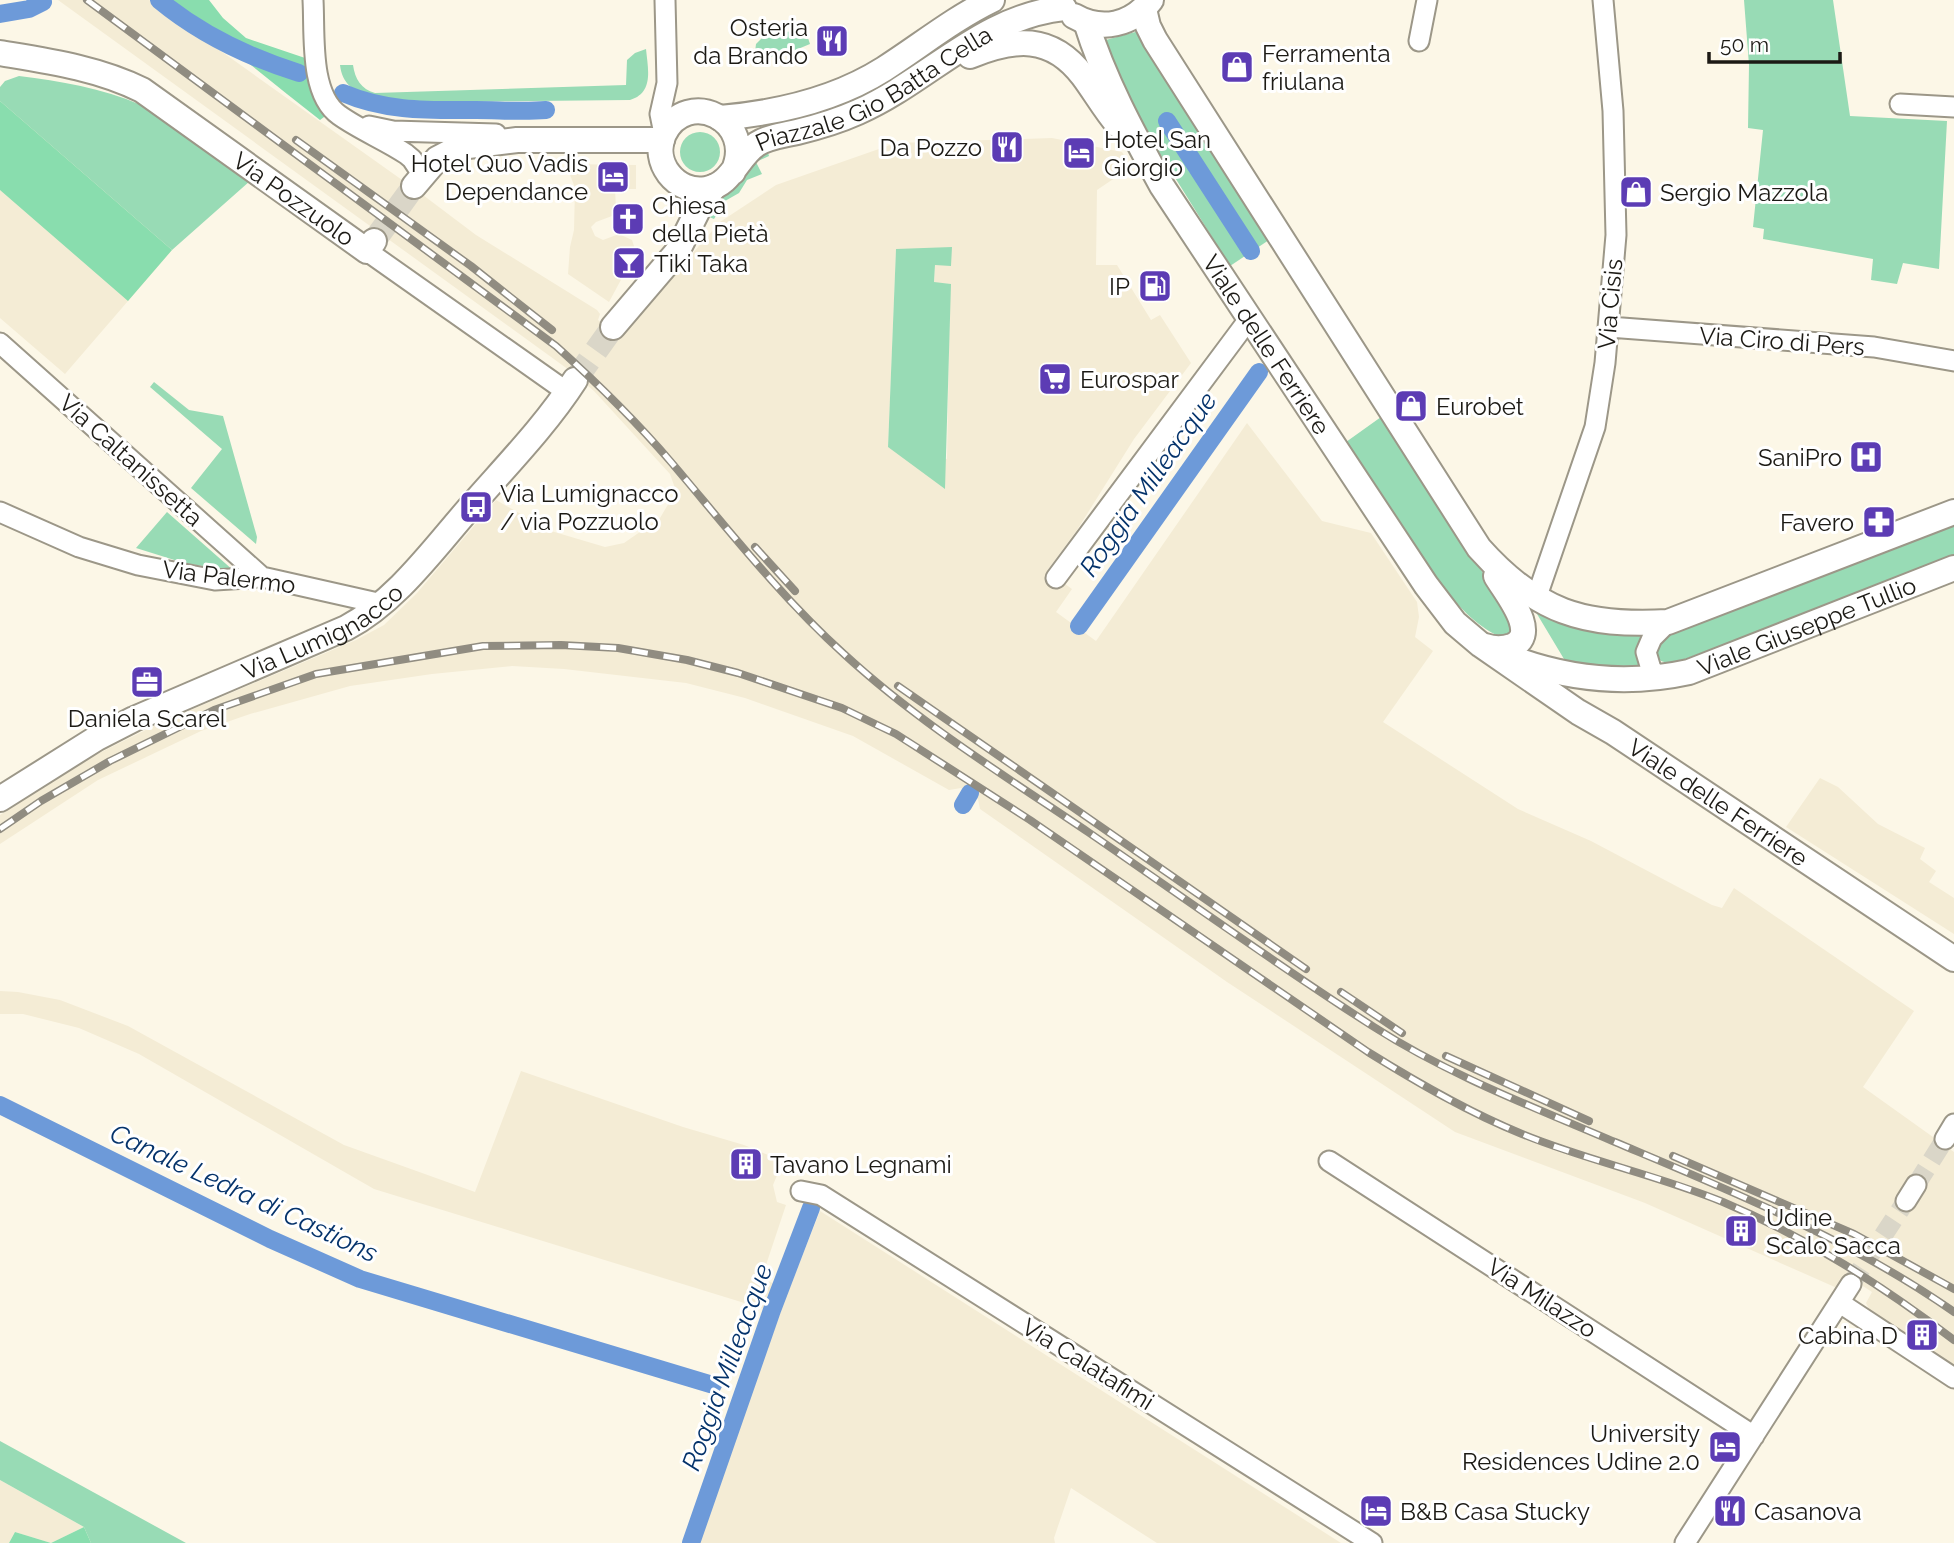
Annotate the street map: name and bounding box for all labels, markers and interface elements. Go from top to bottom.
place label: Osteria da Brando [693,13,808,70]
street label: Piazzale Gio Batta Cella [751,19,997,157]
scale bar [1709,21,1840,65]
restaurant icon: Osteria da Brando [813,22,851,60]
text: 50 m [1720,32,1769,57]
place label: Ferramenta friulana [1262,39,1390,96]
shop icon: Ferramenta friulana [1218,48,1256,86]
place label: Hotel San Giorgio [1104,125,1211,182]
restaurant icon: Da Pozzo [988,128,1026,166]
place label: Da Pozzo [879,133,982,162]
hotel icon: Hotel San Giorgio [1060,134,1098,172]
street label: Via Pozzuolo [227,145,360,252]
place label: Hotel Quo Vadis Dependance [411,149,588,206]
hotel icon: Hotel Quo Vadis Dependance [594,158,632,196]
shop icon: Sergio Mazzola [1617,173,1655,211]
place label: Sergio Mazzola [1660,178,1828,207]
place label: Chiesa della Pietà [652,191,769,248]
church icon: Chiesa della Pietà [609,200,647,238]
bar icon: Tiki Taka [610,244,648,282]
place label: Tiki Taka [654,249,748,278]
street label: Viale delle Ferriere [1197,249,1337,440]
street label: Via Cisis [1592,257,1628,351]
fuel station icon: IP [1136,267,1174,305]
place label: IP [1109,272,1130,301]
street label: Via Ciro di Pers [1698,321,1866,361]
supermarket icon: Eurospar [1036,360,1074,398]
place label: Eurospar [1080,365,1179,394]
water label: Roggia Milleacque [1073,386,1223,582]
shop icon: Eurobet [1392,387,1430,425]
street label: Via Caltanissetta [53,388,209,532]
place label: Eurobet [1436,392,1524,421]
hospital icon: SaniPro [1847,438,1885,476]
place label: SaniPro [1758,443,1842,472]
place label: Via Lumignacco / via Pozzuolo [500,479,679,536]
bus stop icon: Via Lumignacco / via Pozzuolo [457,488,495,526]
pharmacy icon: Favero [1860,503,1898,541]
place label: Favero [1780,508,1854,537]
street label: Via Palermo [161,554,297,600]
street label: Viale Giuseppe Tullio [1693,570,1920,682]
street label: Via Lumignacco [237,578,409,686]
office icon: Daniela Scarel [128,663,166,701]
place label: Daniela Scarel [68,704,227,733]
street label: Viale delle Ferriere [1623,732,1813,872]
water label: Canale Ledra di Castions [106,1118,382,1268]
building icon: Tavano Legnami [727,1145,765,1183]
place label: Tavano Legnami [770,1150,952,1179]
place label: Udine Scalo Sacca [1766,1203,1901,1260]
building icon: Udine Scalo Sacca [1722,1212,1760,1250]
street label: Via Milazzo [1482,1252,1602,1344]
water label: Roggia Milleacque [676,1260,778,1474]
street label: Via Calatafimi [1017,1312,1159,1416]
building icon: Cabina D [1903,1316,1941,1354]
place label: Cabina D [1798,1321,1898,1350]
place label: University Residences Udine 2.0 [1462,1419,1700,1476]
hotel icon: University Residences Udine 2.0 [1706,1428,1744,1466]
hotel icon: B&B Casa Stucky [1357,1492,1395,1530]
restaurant icon: Casanova [1711,1492,1749,1530]
place label: B&B Casa Stucky [1400,1497,1590,1526]
place label: Casanova [1754,1497,1862,1526]

